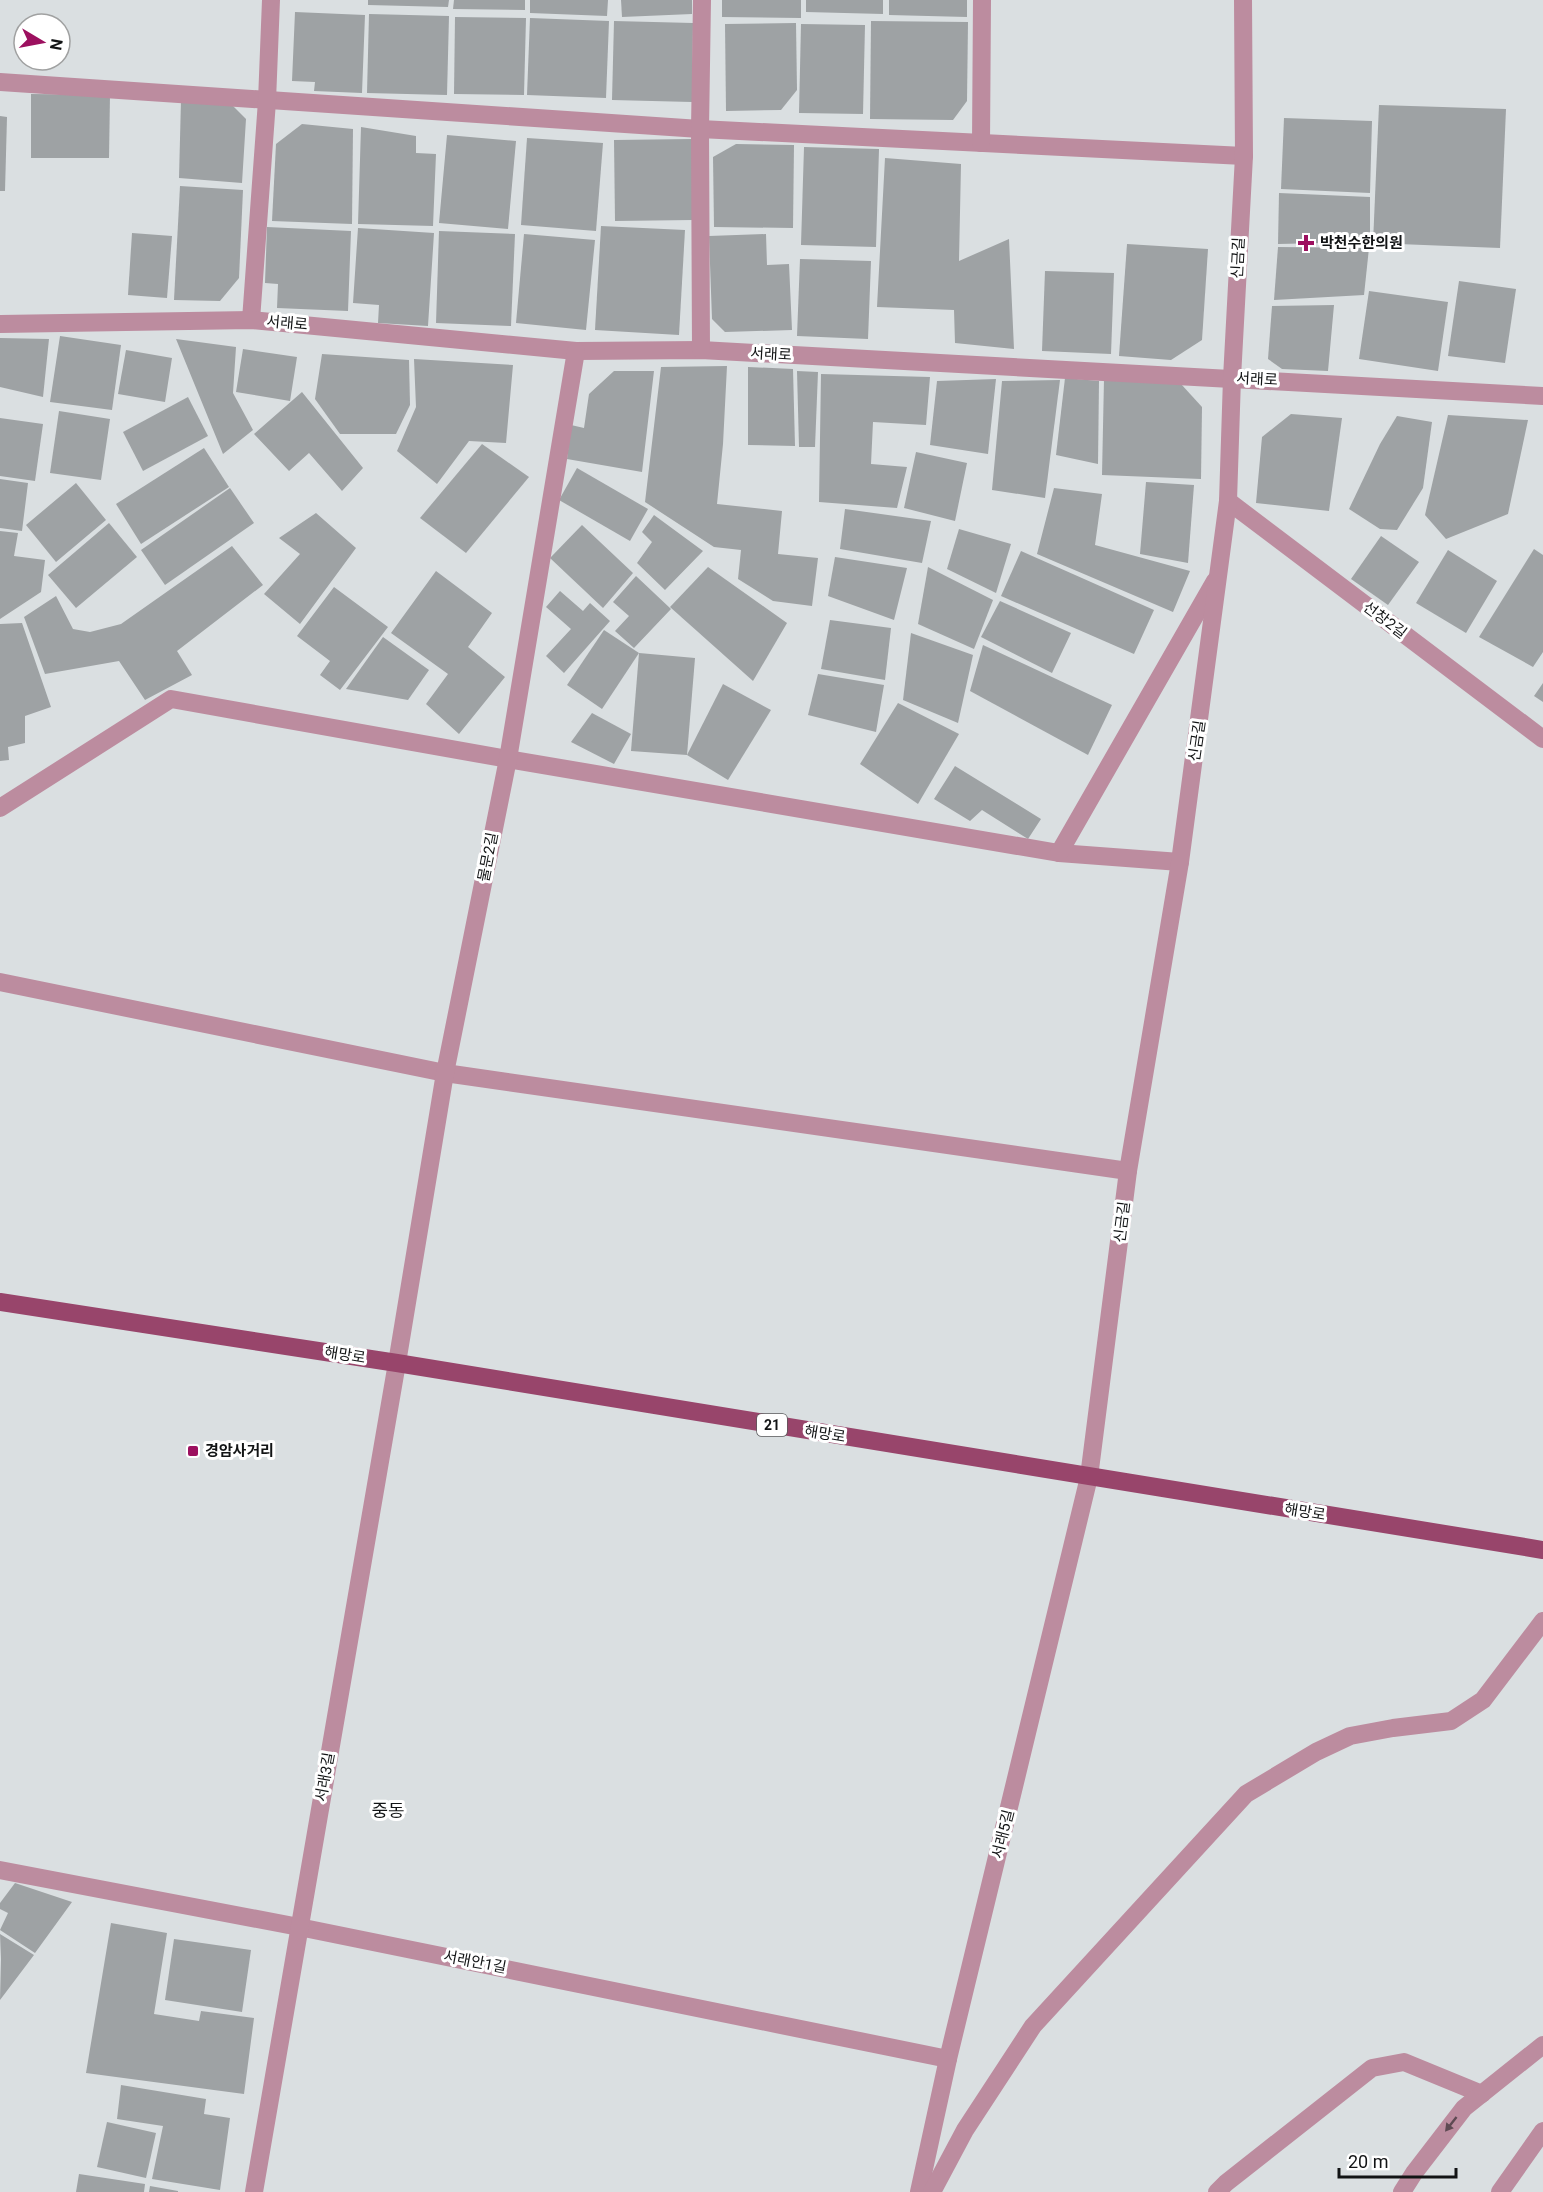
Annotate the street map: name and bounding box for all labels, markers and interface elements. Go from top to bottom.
north arrow [12,12,72,72]
text: N [46,37,67,52]
marker: 박천수한의원 [1297,234,1315,252]
place label: 박천수한의원 [1320,234,1403,252]
street label: 신금길 [1228,237,1248,279]
street label: 서래로 [266,312,308,334]
street label: 서래로 [750,344,792,364]
street label: 서래로 [1236,369,1278,389]
street label: 선창2길 [1360,598,1410,642]
street label: 신금길 [1185,719,1209,763]
street label: 물문2길 [474,831,502,883]
street label: 신금길 [1111,1200,1133,1244]
street label: 해망로 [323,1343,367,1367]
road number: 21 [757,1414,787,1436]
street label: 해망로 [803,1422,847,1446]
place label: 경암사거리 [205,1442,274,1460]
marker: 경암사거리 [186,1444,200,1458]
street label: 해망로 [1283,1500,1327,1524]
street label: 서래3길 [312,1751,338,1803]
district label: 중동 [371,1800,405,1821]
street label: 서래5길 [988,1808,1018,1860]
street label: 서래안1길 [442,1947,508,1977]
one-way arrow [1445,2116,1458,2132]
scale bar [1339,2141,1456,2179]
text: 20 m [1348,2151,1388,2172]

